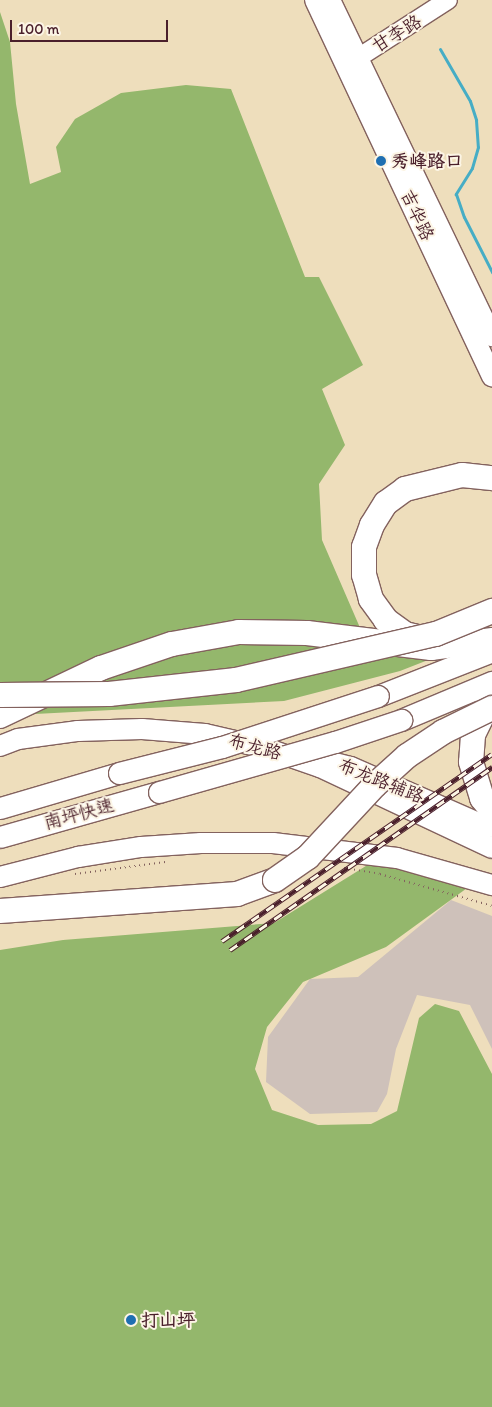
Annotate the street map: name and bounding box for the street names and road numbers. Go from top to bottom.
street label: 甘李路 [368,11,426,57]
street label: 吉华路 [396,186,438,244]
street label: 布龙路 [226,730,284,764]
street label: 布龙路辅路 [335,754,427,808]
street label: 南坪快速 [41,794,117,834]

